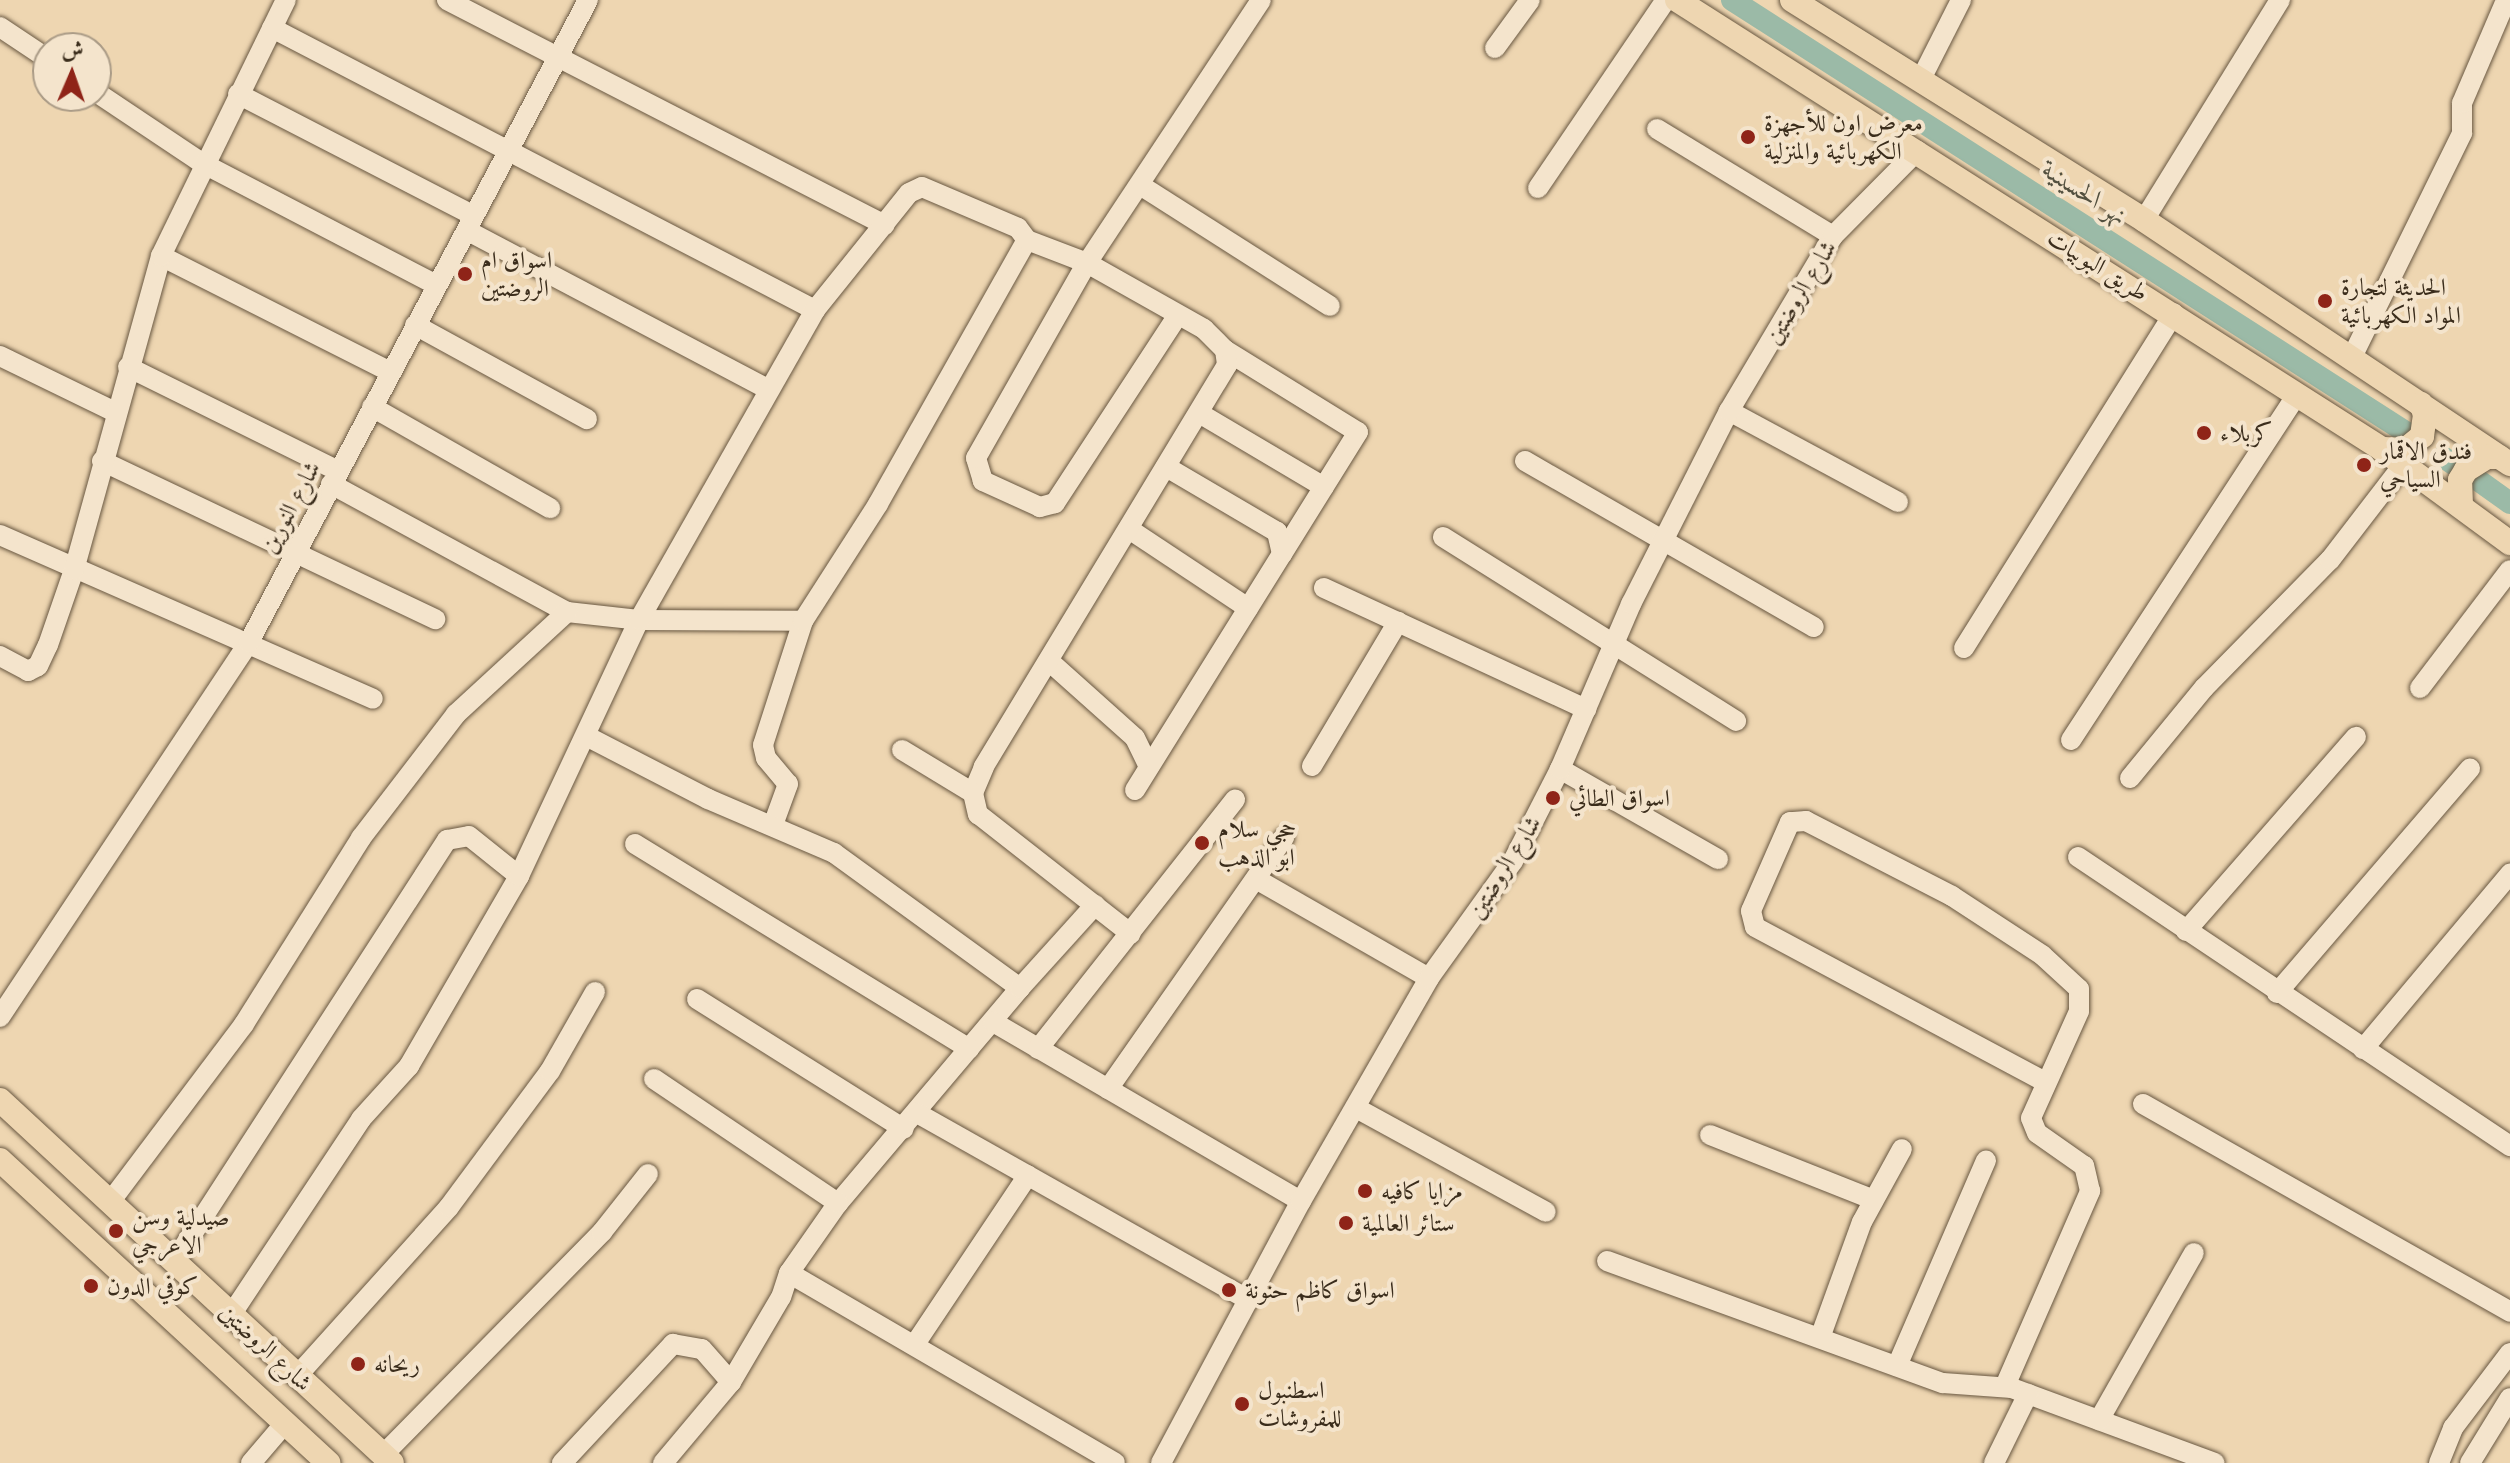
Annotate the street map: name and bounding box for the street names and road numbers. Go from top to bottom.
street label: طريق البوبيات [2042,223,2154,307]
street label: شارع الروضتين [1758,235,1842,349]
street label: شارع النورين [254,456,326,558]
street label: شارع الروضتين [1461,810,1547,924]
street label: شارع الروضتين [214,1297,318,1397]

